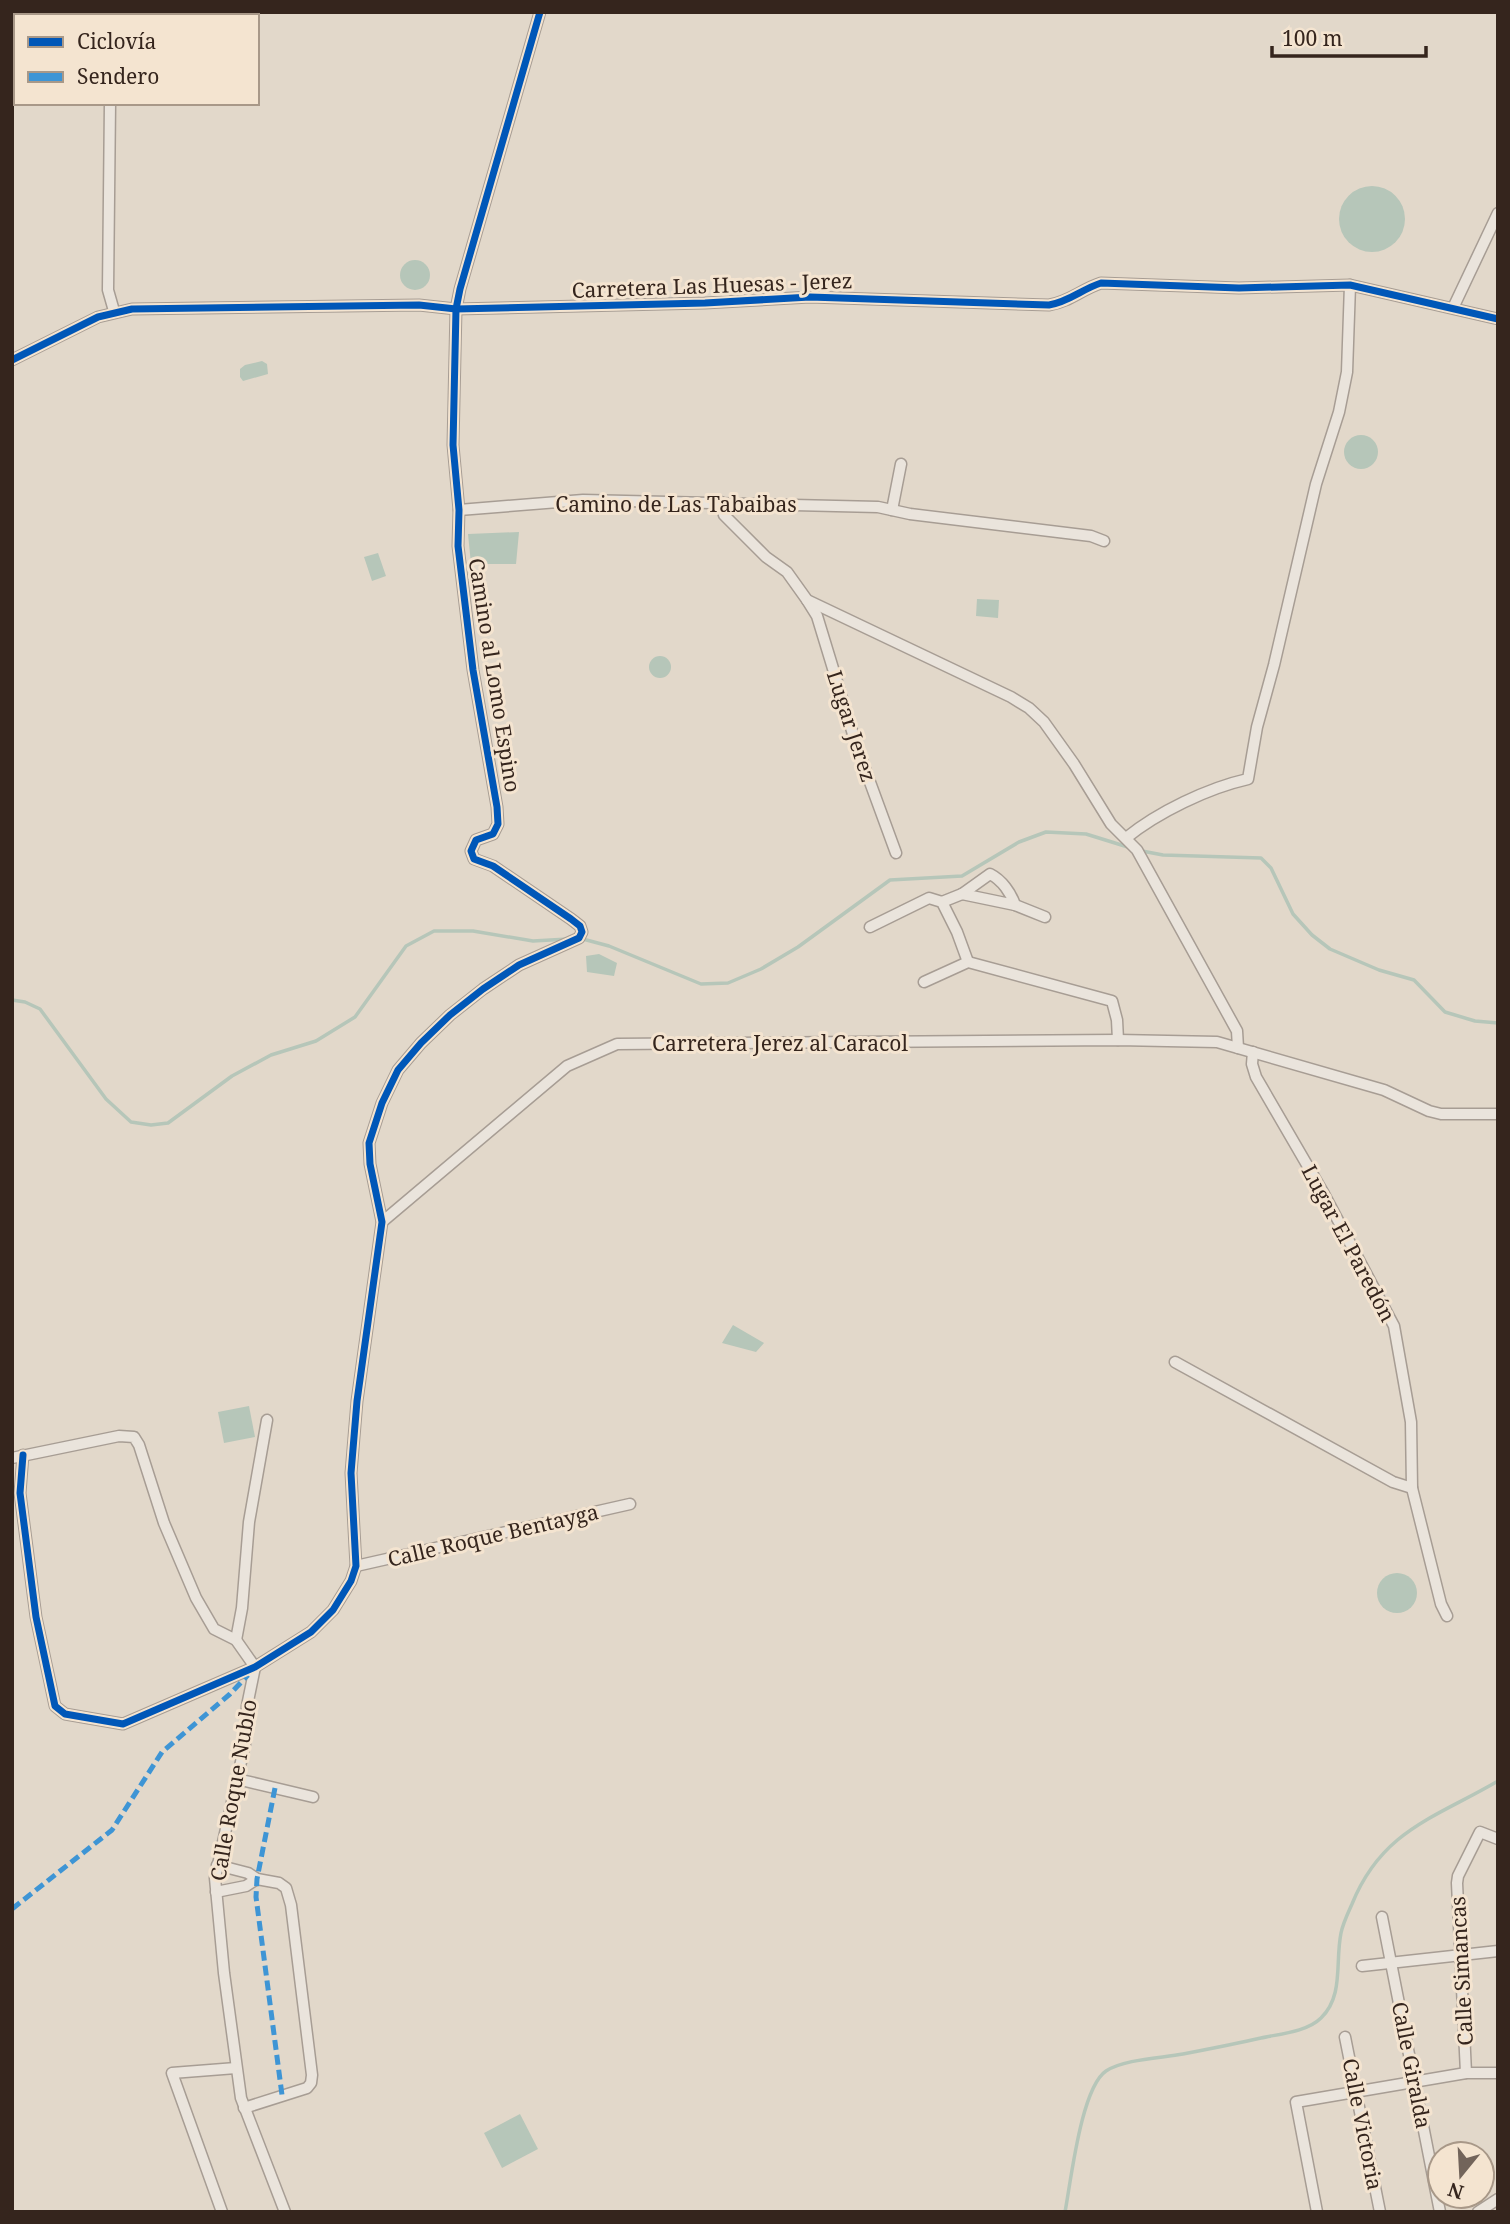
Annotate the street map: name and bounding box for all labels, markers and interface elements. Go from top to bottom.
legend [14,14,259,105]
scale bar [1272,14,1426,58]
text: 100 m [1282,24,1343,52]
text: Ciclovía [77,27,156,55]
text: Sendero [77,62,159,90]
street label: Carretera Las Huesas - Jerez [571,266,853,304]
street label: Camino de Las Tabaibas [555,490,797,518]
street label: Camino al Lomo Espino [463,556,527,794]
street label: Lugar Jerez [821,667,883,785]
street label: Carretera Jerez al Caracol [652,1029,908,1057]
street label: Lugar El Paredón [1296,1160,1402,1326]
street label: Calle Roque Bentayga [385,1497,601,1573]
street label: Calle Roque Nublo [203,1697,263,1883]
street label: Calle Simancas [1443,1896,1479,2046]
street label: Calle Giralda [1386,1999,1438,2131]
street label: Calle Victoria [1337,2056,1389,2192]
north arrow [1426,2140,1496,2210]
text: N [1445,2176,1467,2206]

